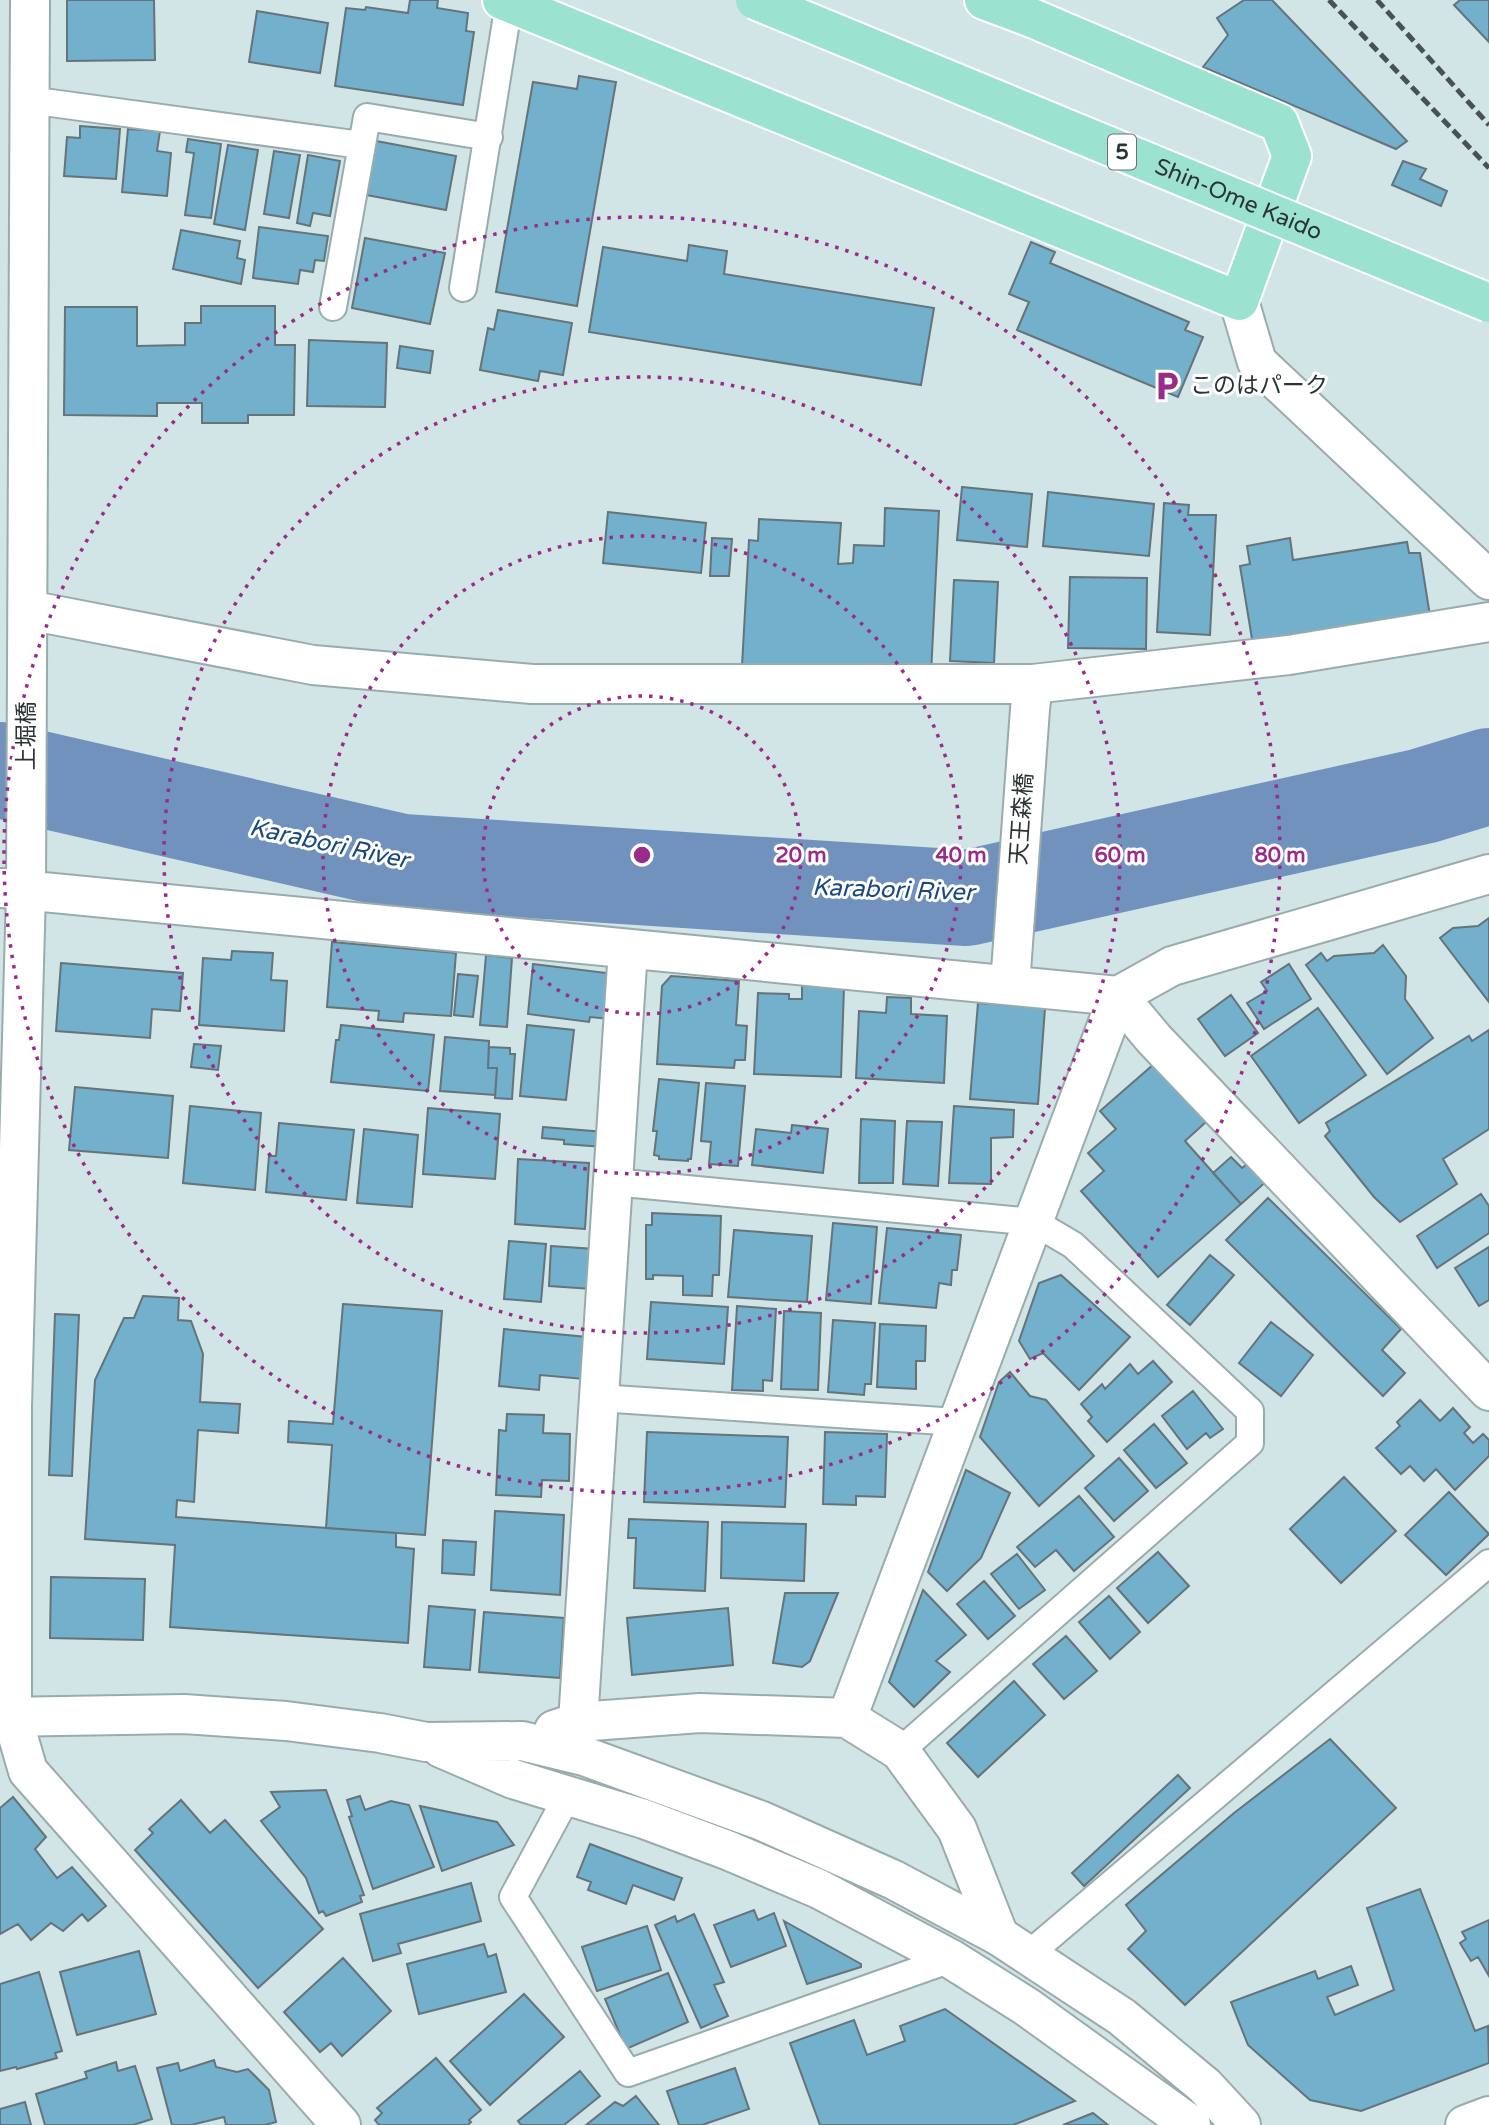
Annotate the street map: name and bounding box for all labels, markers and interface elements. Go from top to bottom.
road number: 5 [1108,134,1136,170]
street label: Shin-Ome Kaido [1151,153,1326,247]
parking icon: このはパーク [1150,369,1184,403]
place label: このはパーク [1190,372,1328,400]
street label: 上堀橋 [13,702,41,771]
street label: 天王森橋 [1005,772,1039,866]
water label: Karabori River [247,813,414,876]
centre of rings [630,843,654,867]
text: 20 m [775,843,827,868]
text: 40 m [935,843,987,868]
text: 60 m [1094,843,1146,868]
text: 80 m [1254,843,1306,868]
water label: Karabori River [812,873,977,907]

